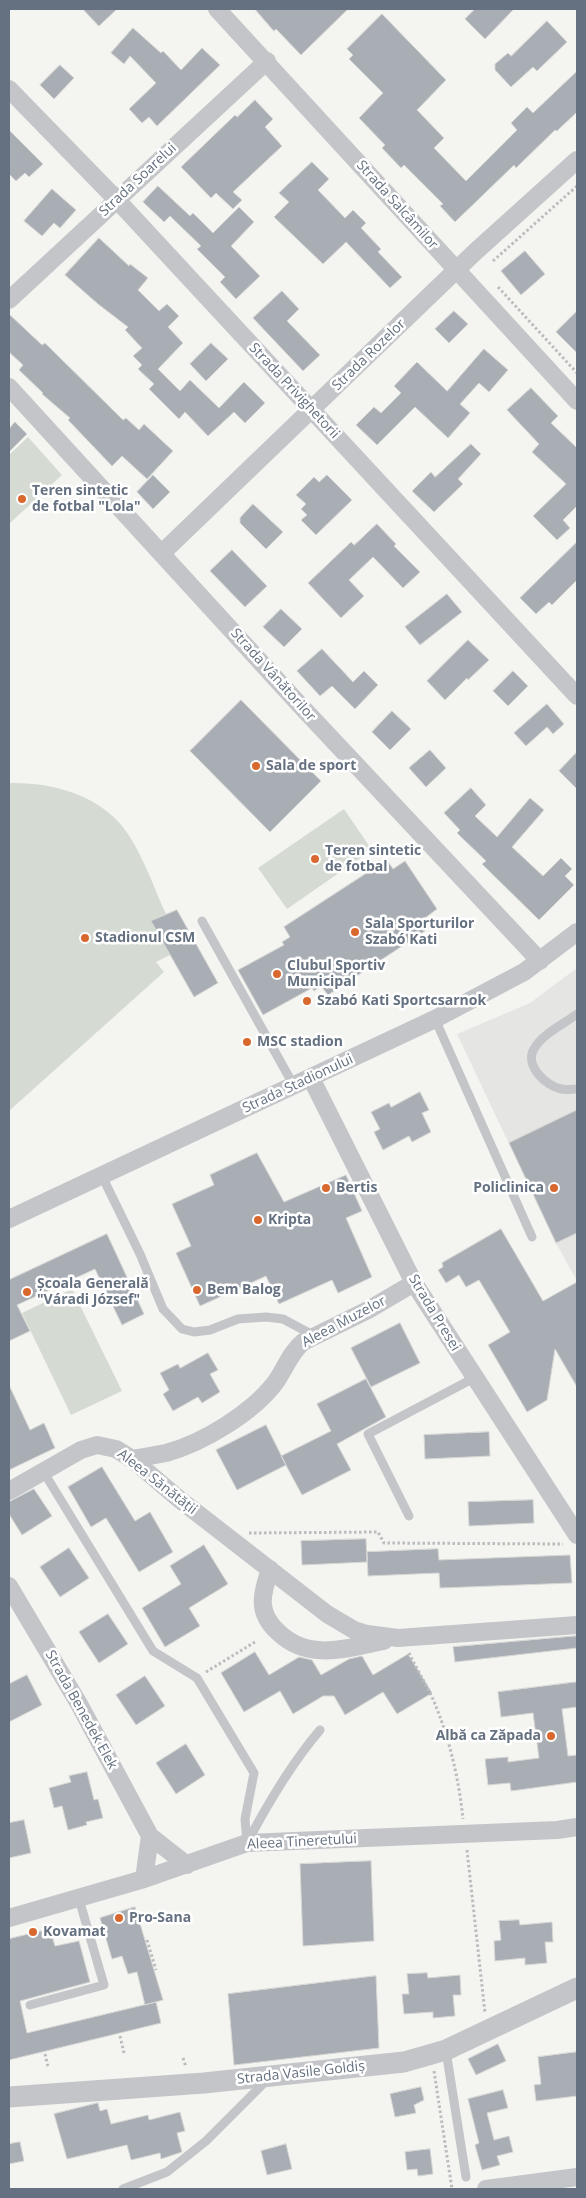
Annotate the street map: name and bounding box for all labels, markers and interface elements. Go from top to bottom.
street label: Strada Soarelui [96,140,180,220]
street label: Strada Salcâmilor [353,157,441,253]
street label: Strada Rozelor [329,316,409,394]
street label: Strada Privighetorii [245,340,343,442]
place label: Teren sintetic de fotbal "Lola" [32,483,141,516]
marker: Teren sintetic de fotbal "Lola" [16,493,28,505]
street label: Strada Vânătorilor [227,625,319,725]
place label: Sala de sport [266,758,356,774]
marker: Sala de sport [250,760,262,772]
place label: Teren sintetic de fotbal [325,843,421,876]
marker: Teren sintetic de fotbal [309,853,321,865]
place label: Sala Sporturilor Szabó Kati [365,916,474,949]
marker: Sala Sporturilor Szabó Kati [349,926,361,938]
place label: Stadionul CSM [95,930,195,946]
marker: Stadionul CSM [79,932,91,944]
place label: Clubul Sportiv Municipal [287,958,385,990]
marker: Clubul Sportiv Municipal [271,968,283,980]
place label: Szabó Kati Sportcsarnok [317,993,486,1009]
marker: Szabó Kati Sportcsarnok [301,995,313,1007]
place label: MSC stadion [257,1034,343,1050]
marker: MSC stadion [241,1036,253,1048]
street label: Strada Stadionului [240,1051,356,1117]
place label: Bertis [336,1180,377,1196]
place label: Policlinica [473,1180,544,1196]
marker: Bertis [320,1182,332,1194]
marker: Policlinica [548,1182,560,1194]
place label: Kripta [268,1212,311,1228]
marker: Kripta [252,1214,264,1226]
street label: Strada Presei [405,1272,463,1354]
place label: Școala Generală "Váradi József" [37,1276,149,1308]
place label: Bem Balog [207,1282,281,1298]
marker: Bem Balog [191,1284,203,1296]
marker: Școala Generală "Váradi József" [21,1286,33,1298]
street label: Aleea Muzelor [299,1293,389,1351]
street label: Aleea Sănătății [114,1446,200,1518]
street label: Strada Benedek Elek [41,1648,121,1772]
place label: Albă ca Zăpada [436,1728,541,1744]
marker: Albă ca Zăpada [545,1730,557,1742]
street label: Aleea Tineretului [247,1831,357,1853]
place label: Pro-Sana [129,1910,191,1926]
marker: Pro-Sana [113,1912,125,1924]
place label: Kovamat [43,1924,106,1940]
marker: Kovamat [27,1926,39,1938]
street label: Strada Vasile Goldiș [236,2058,366,2088]

